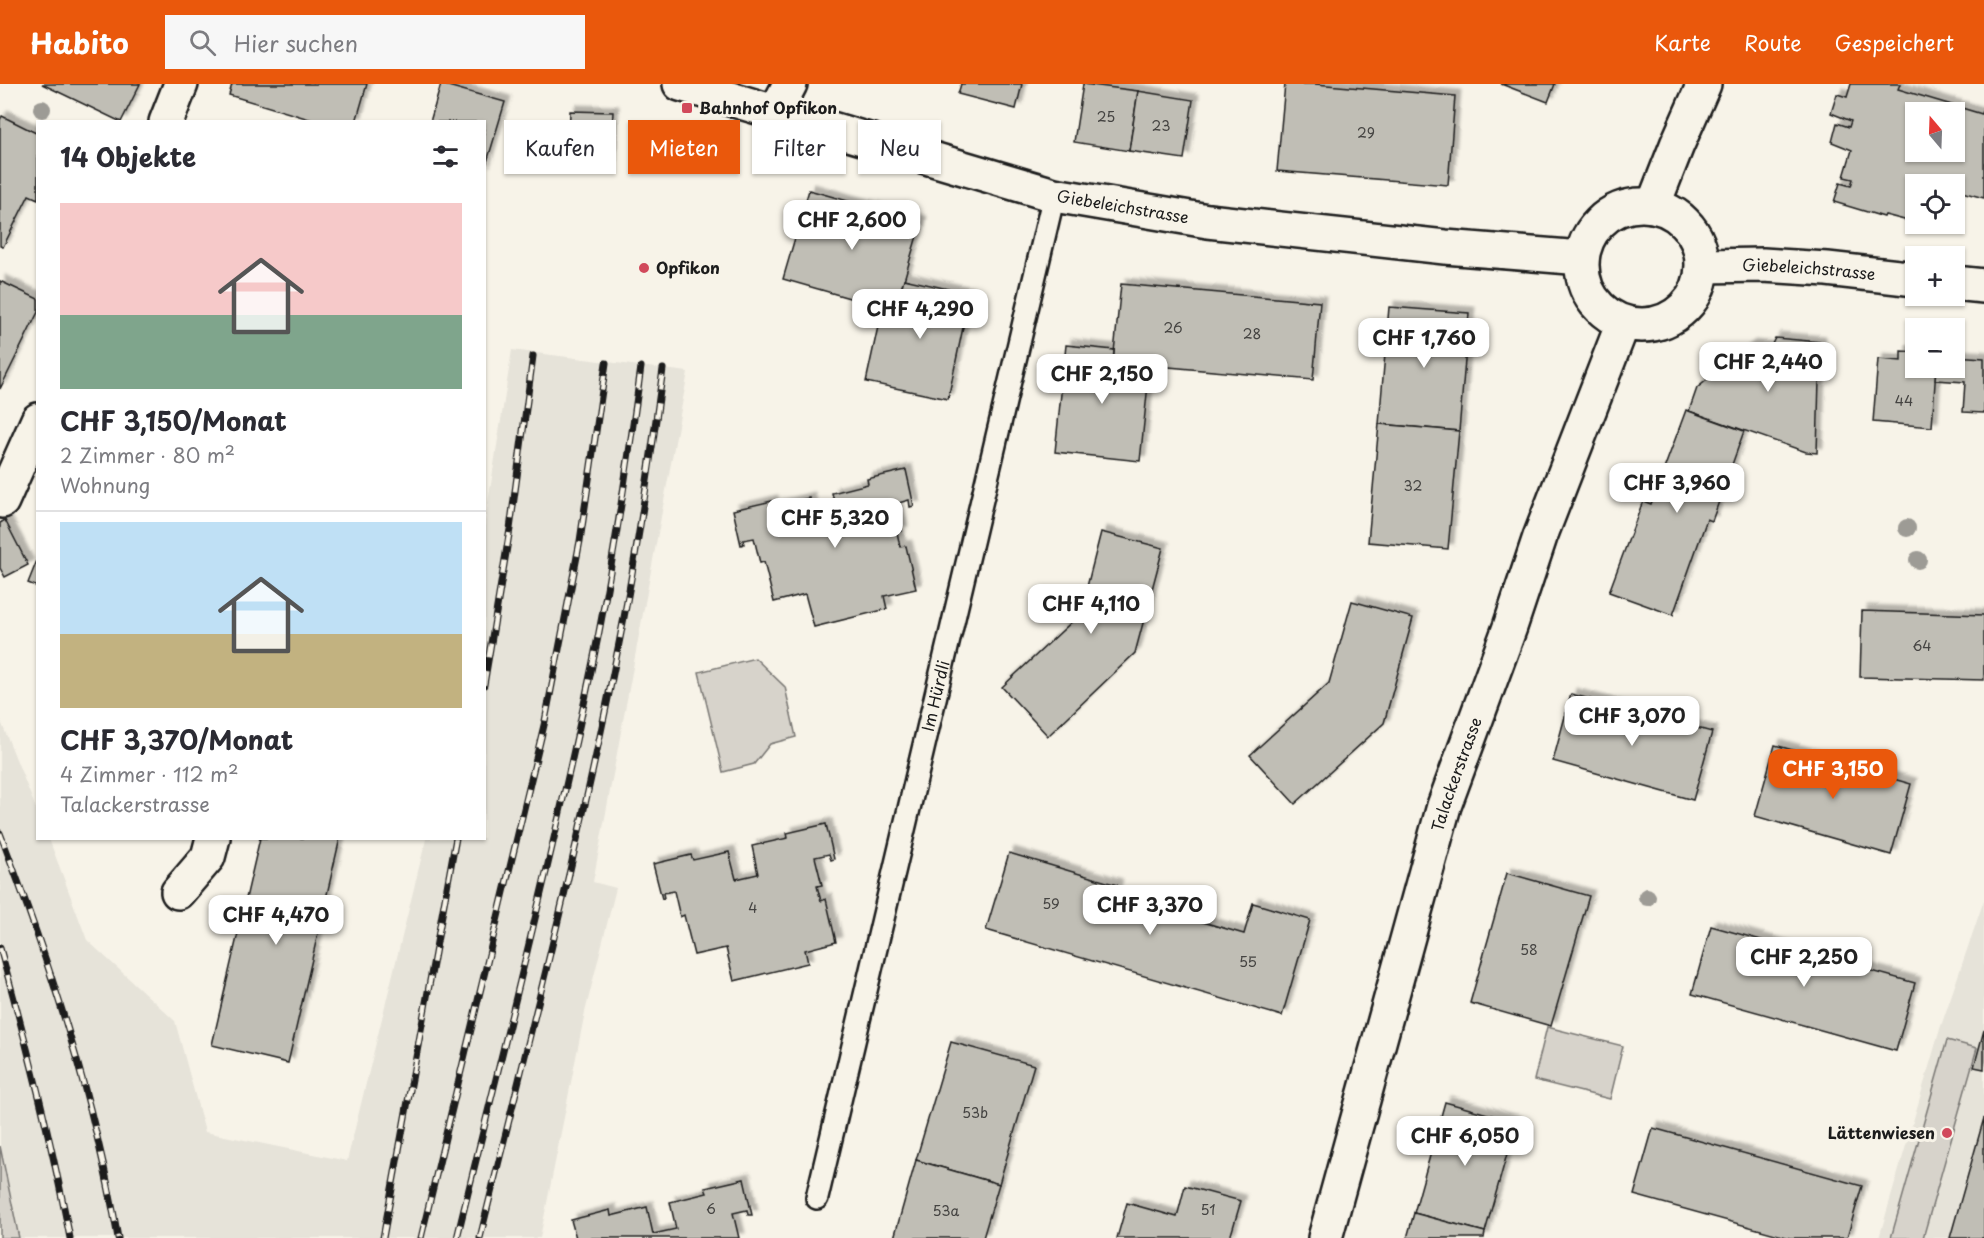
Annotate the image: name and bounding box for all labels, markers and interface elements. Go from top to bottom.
search box [165,15,585,69]
text: Habito [30,21,129,64]
icon: search [186,26,219,59]
text: Hier suchen [234,26,358,59]
text: Karte [1654,26,1711,58]
text: Route [1744,26,1802,58]
text: Gespeichert [1835,26,1954,58]
place label: Bahnhof Opfikon [699,95,837,119]
marker: Bahnhof Opfikon [680,101,694,115]
north arrow [1905,102,1965,162]
map controls [1905,102,1965,378]
house number: 25 [1097,106,1115,127]
house number: 23 [1152,115,1170,136]
chip: Kaufen [504,120,616,174]
chip: Mieten [628,120,740,174]
chip: Filter [752,120,846,174]
chip: Neu [858,120,941,174]
house number: 29 [1357,122,1375,143]
text: 14 Objekte [60,137,196,176]
icon: filters [429,140,462,173]
button: locate [1905,174,1965,234]
street label: Giebeleichstrasse [1055,183,1191,229]
pin: CHF 2,600 [783,200,921,251]
text: CHF 2,600 [797,204,907,234]
icon: home [207,242,315,350]
button: + [1905,246,1965,306]
street label: Giebeleichstrasse [1742,252,1877,285]
place label: Opfikon [656,255,720,279]
marker: Opfikon [637,261,651,275]
pin: CHF 4,290 [851,289,989,340]
text: CHF 4,290 [866,293,974,323]
house number: 26 [1163,317,1183,338]
pin: CHF 1,760 [1355,318,1493,369]
button: − [1905,318,1965,378]
text: CHF 1,760 [1372,322,1476,352]
house number: 28 [1243,323,1261,344]
pin: CHF 2,440 [1699,342,1837,393]
text: CHF 2,440 [1713,346,1823,376]
pin: CHF 2,150 [1033,354,1171,405]
text: CHF 2,150 [1051,358,1153,388]
house number: 44 [1895,390,1913,411]
text: CHF 3,150/Monat [60,401,287,440]
text: 2 Zimmer · 80 m² [60,440,235,470]
pin: CHF 3,960 [1608,463,1746,514]
text: CHF 3,960 [1623,467,1731,497]
text: Wohnung [60,470,150,500]
house number: 32 [1404,475,1422,496]
pin: CHF 5,320 [766,498,904,549]
text: CHF 5,320 [781,502,889,532]
icon: home [207,561,315,669]
pin: CHF 4,110 [1022,584,1160,635]
text: CHF 4,110 [1042,588,1140,618]
house number: 64 [1912,635,1932,656]
street label: Im Hürdli [915,658,955,734]
pin: CHF 3,070 [1563,696,1701,747]
text: CHF 3,070 [1578,700,1686,730]
street label: Talackerstrasse [1425,713,1487,834]
text: CHF 3,370/Monat [60,720,293,759]
pin: CHF 3,150 [1764,749,1902,800]
text: CHF 3,150 [1782,753,1884,783]
text: 4 Zimmer · 112 m² [60,759,239,789]
text: Talackerstrasse [60,789,210,819]
pin: CHF 3,370 [1081,885,1219,936]
text: CHF 3,370 [1097,889,1203,919]
house number: 59 [1042,893,1060,914]
pin: CHF 4,470 [207,895,345,946]
house number: 4 [748,897,758,918]
text: CHF 4,470 [223,899,329,929]
pin: CHF 2,250 [1735,937,1873,988]
house number: 58 [1520,939,1538,960]
text: CHF 2,250 [1750,941,1858,971]
house number: 55 [1239,951,1257,972]
house number: 53b [962,1102,988,1123]
pin: CHF 6,050 [1396,1116,1534,1167]
text: CHF 6,050 [1411,1120,1519,1150]
place label: Lättenwiesen [1828,1120,1935,1144]
marker: Lättenwiesen [1940,1126,1954,1140]
house number: 6 [706,1198,716,1219]
house number: 51 [1201,1199,1215,1220]
house number: 53a [933,1200,960,1221]

